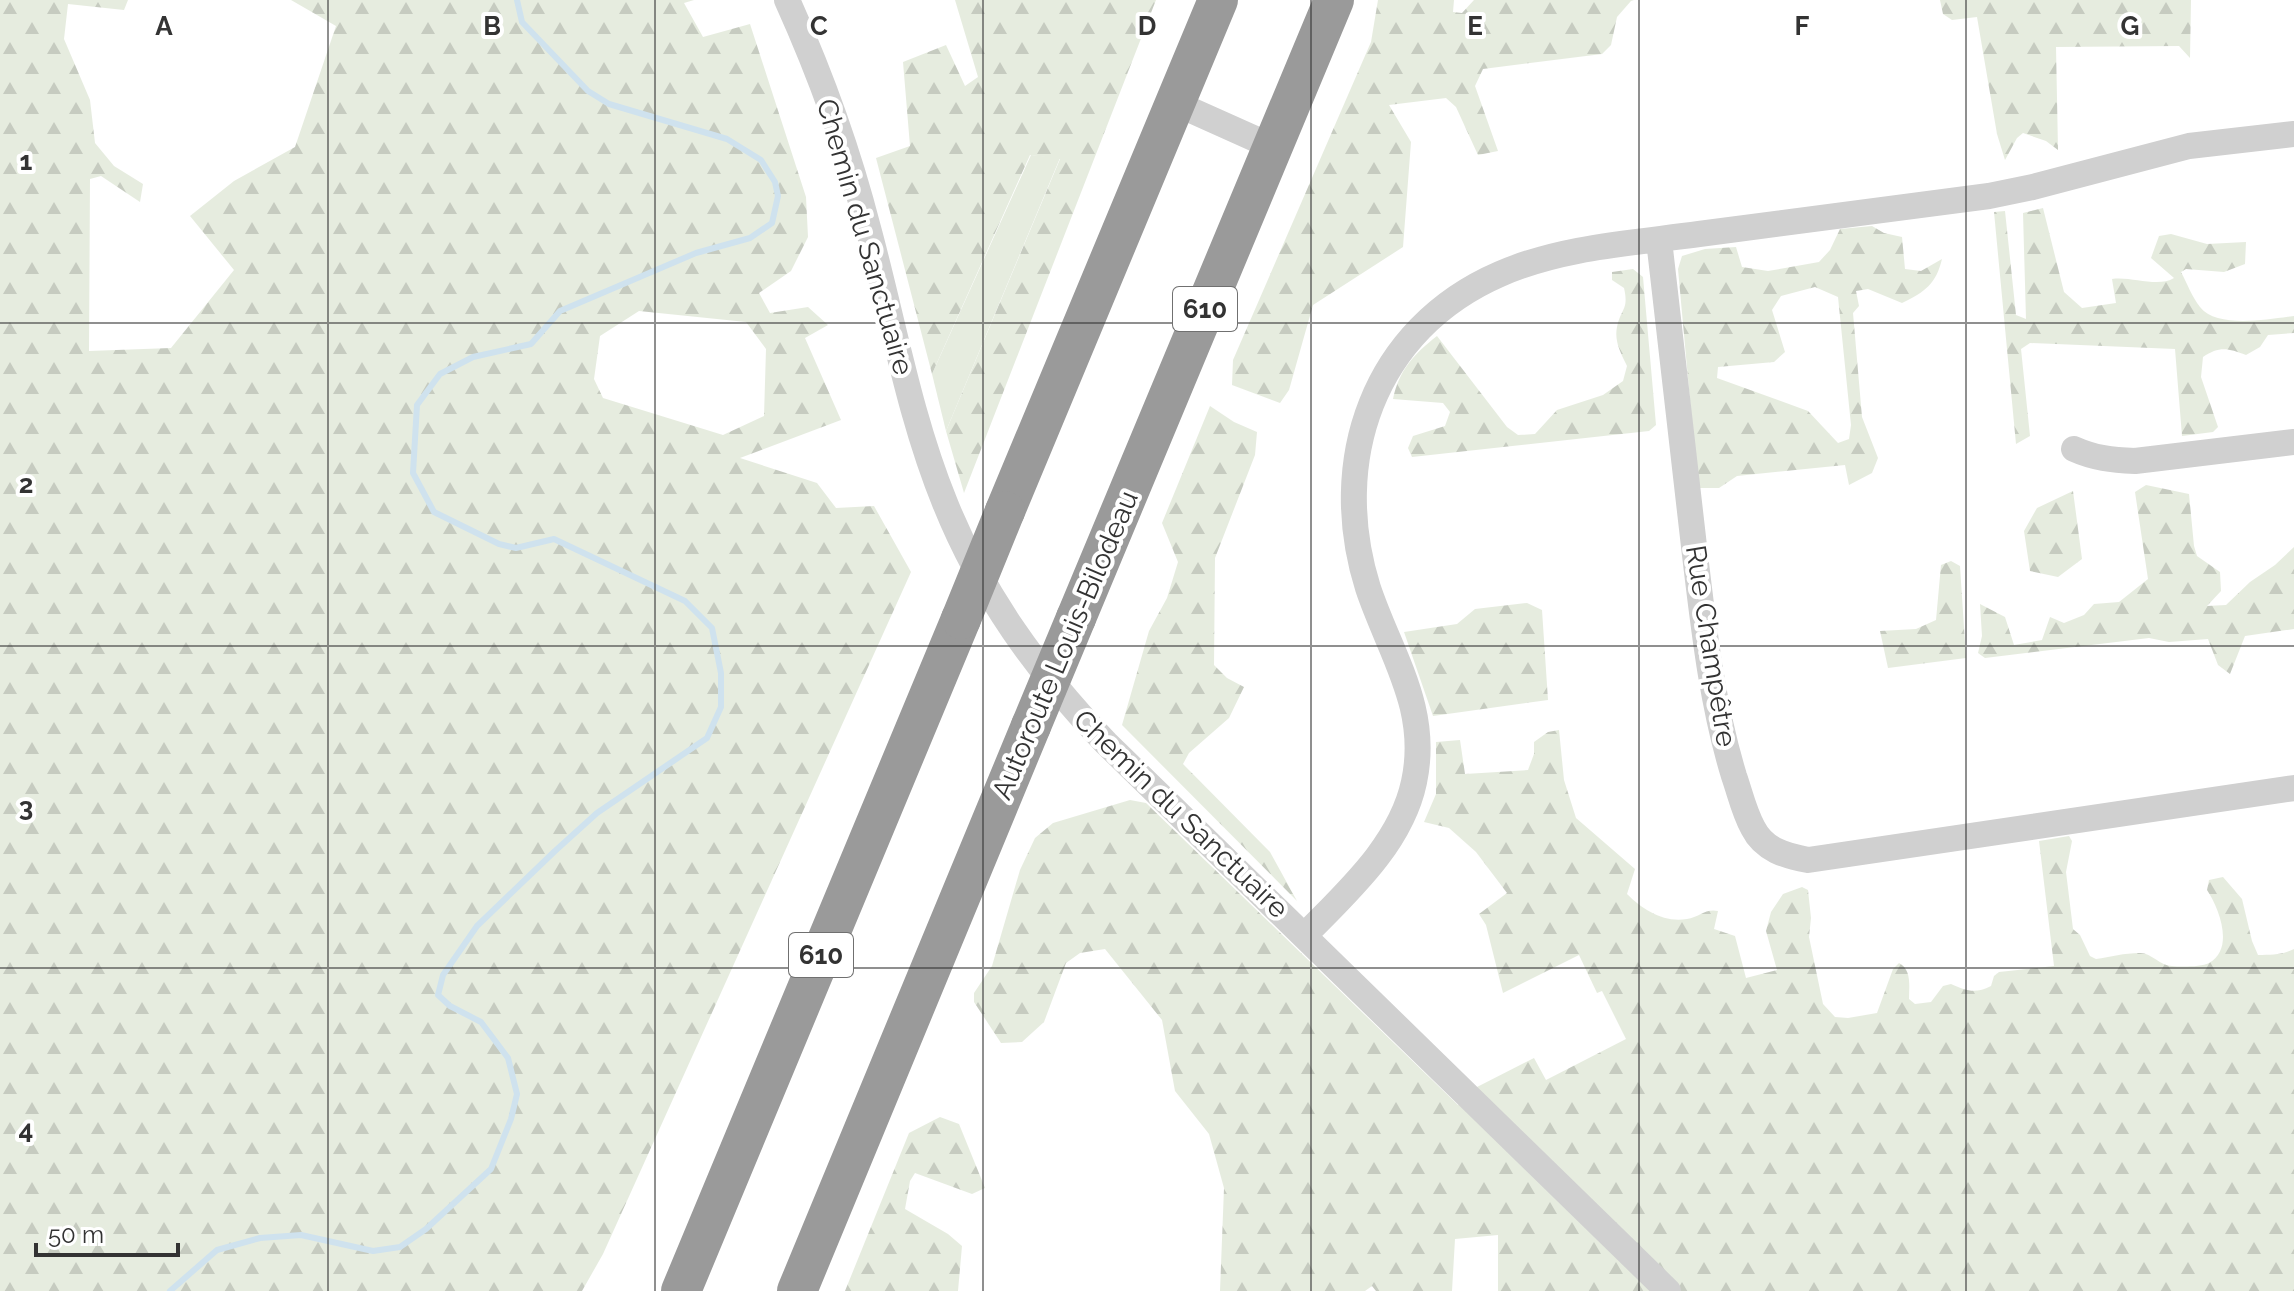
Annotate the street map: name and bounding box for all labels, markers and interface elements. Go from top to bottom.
text: A [155,11,173,41]
text: B [483,11,501,41]
text: C [810,11,828,41]
text: D [1138,11,1156,41]
text: E [1467,11,1483,41]
text: F [1795,11,1810,41]
text: G [2121,11,2139,41]
street label: Chemin du Sanctuaire [810,95,920,379]
text: 1 [20,146,33,176]
road number: 610 [1173,287,1237,331]
text: 2 [19,469,33,499]
street label: Autoroute Louis-Bilodeau [985,486,1145,804]
street label: Rue Champêtre [1679,543,1743,749]
street label: Chemin du Sanctuaire [1067,703,1295,925]
text: 3 [19,792,33,822]
road number: 610 [789,933,853,977]
text: 4 [19,1115,33,1145]
scale bar [36,1207,178,1257]
text: 50 m [48,1220,104,1249]

